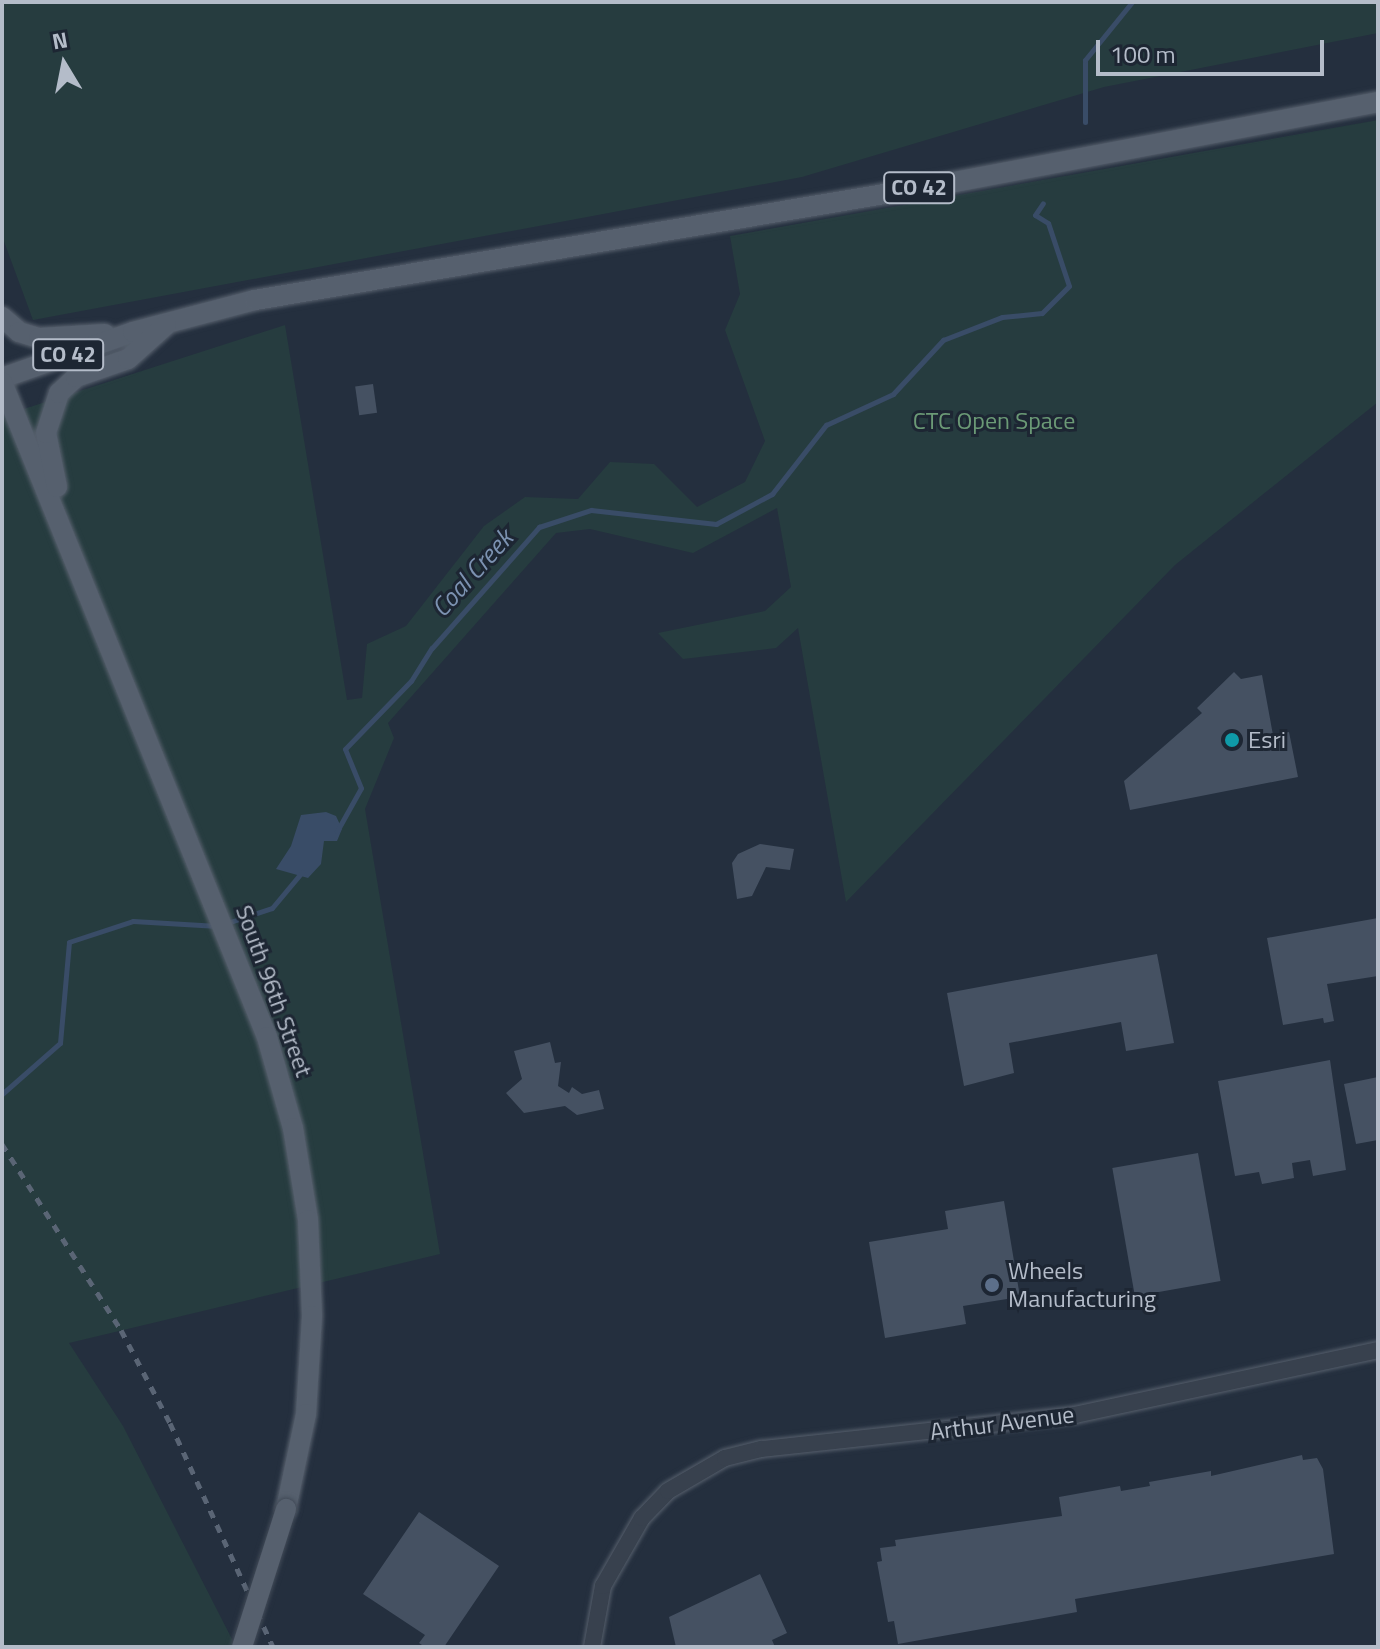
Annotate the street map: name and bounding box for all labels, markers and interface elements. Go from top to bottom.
text: N [49,22,70,58]
north arrow [24,24,104,104]
scale bar [1100,24,1328,74]
text: 100 m [1110,36,1176,72]
road number: CO 42 [883,170,955,206]
road number: CO 42 [32,337,104,373]
park label: CTC Open Space [913,407,1075,435]
water label: Coal Creek [425,523,519,623]
place label: Esri [1248,726,1286,754]
marker: Esri [1223,731,1241,749]
street label: South 96th Street [230,901,318,1081]
place label: Wheels Manufacturing [1008,1257,1156,1313]
marker: Wheels Manufacturing [983,1276,1001,1294]
street label: Arthur Avenue [928,1400,1076,1446]

